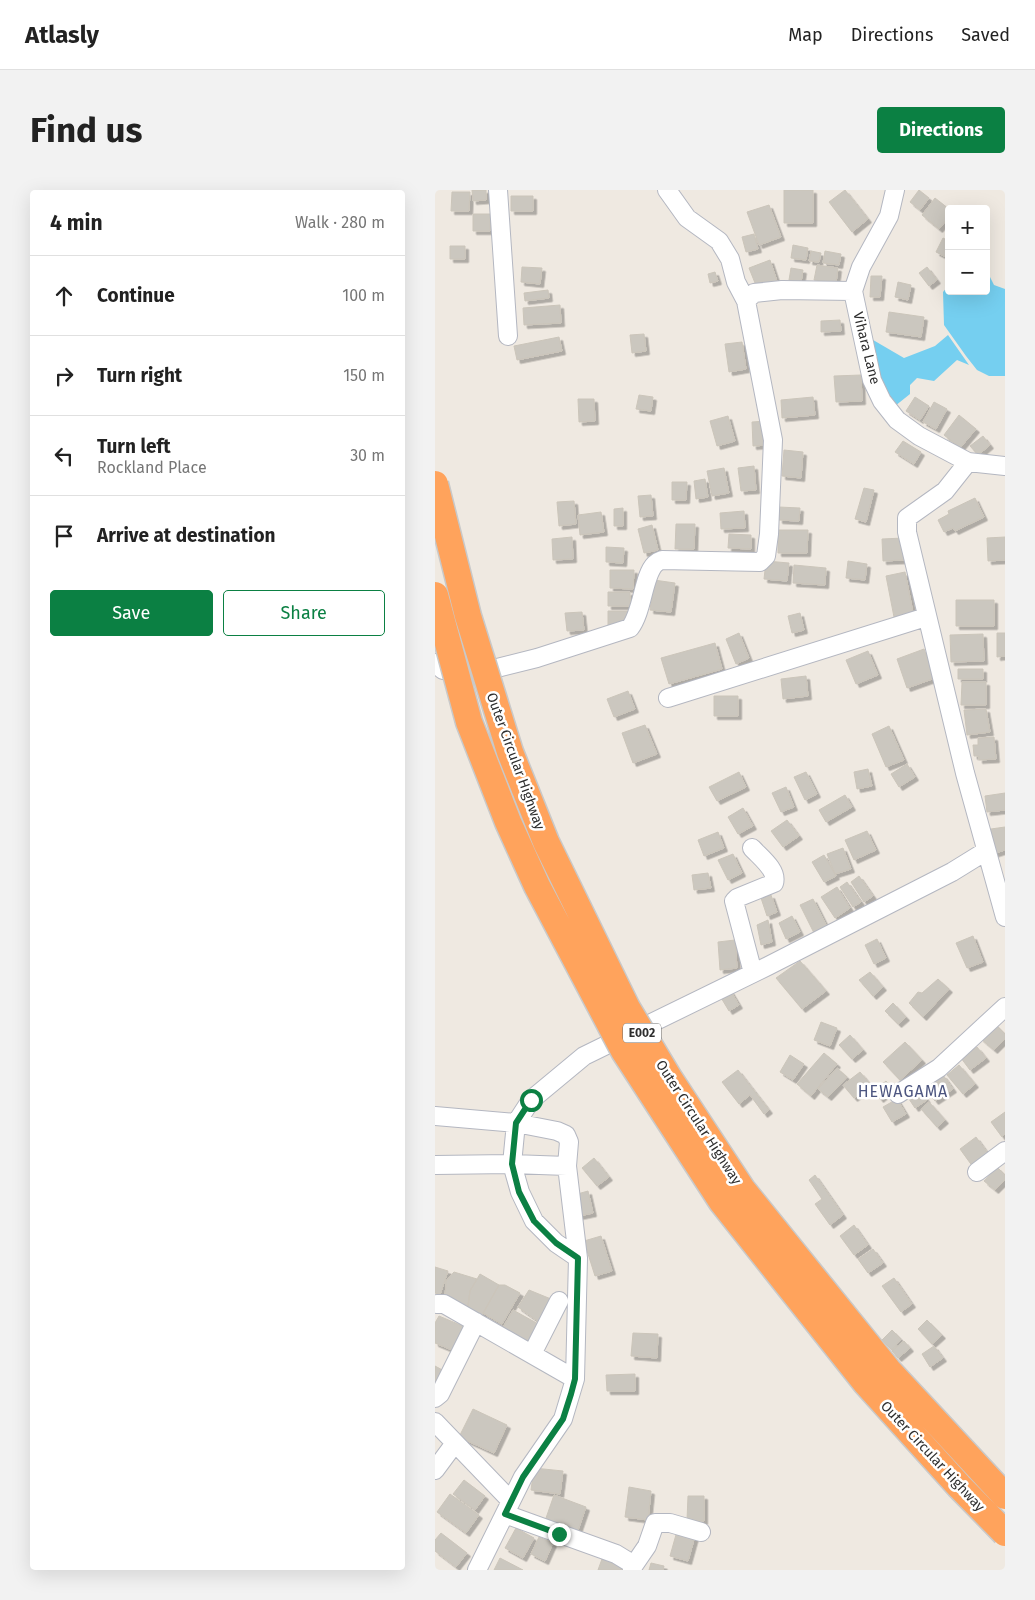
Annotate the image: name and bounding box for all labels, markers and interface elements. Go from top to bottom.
text: Atlasly [25,21,99,49]
text: Map [788,24,823,46]
text: Directions [851,24,933,46]
text: Saved [961,24,1010,46]
button: Directions [877,107,1005,153]
text: Find us [30,109,142,151]
map controls [945,205,990,295]
button: + [945,205,990,250]
text: 4 min [50,210,103,236]
text: Walk · 280 m [295,213,385,232]
button: − [945,250,990,295]
icon: ahead [50,282,78,310]
text: Continue [97,284,175,307]
text: 100 m [342,286,385,305]
street label: Vihara Lane [849,310,884,386]
icon: right [50,362,78,390]
text: Turn right [97,364,182,387]
text: 150 m [343,366,385,385]
text: Turn left [97,435,171,458]
icon: left [50,442,78,470]
text: 30 m [350,446,385,465]
text: Rockland Place [97,458,207,477]
icon: arrive [50,522,78,550]
text: Arrive at destination [97,524,276,547]
button: Save [50,590,213,636]
button: Share [223,590,385,636]
street label: Outer Circular Highway [483,690,548,832]
road number: E002 [623,1024,661,1042]
street label: Outer Circular Highway [652,1057,745,1188]
district label: HEWAGAMA [858,1082,948,1101]
route start [520,1089,543,1112]
street label: Outer Circular Highway [877,1398,988,1515]
route end [548,1523,571,1546]

